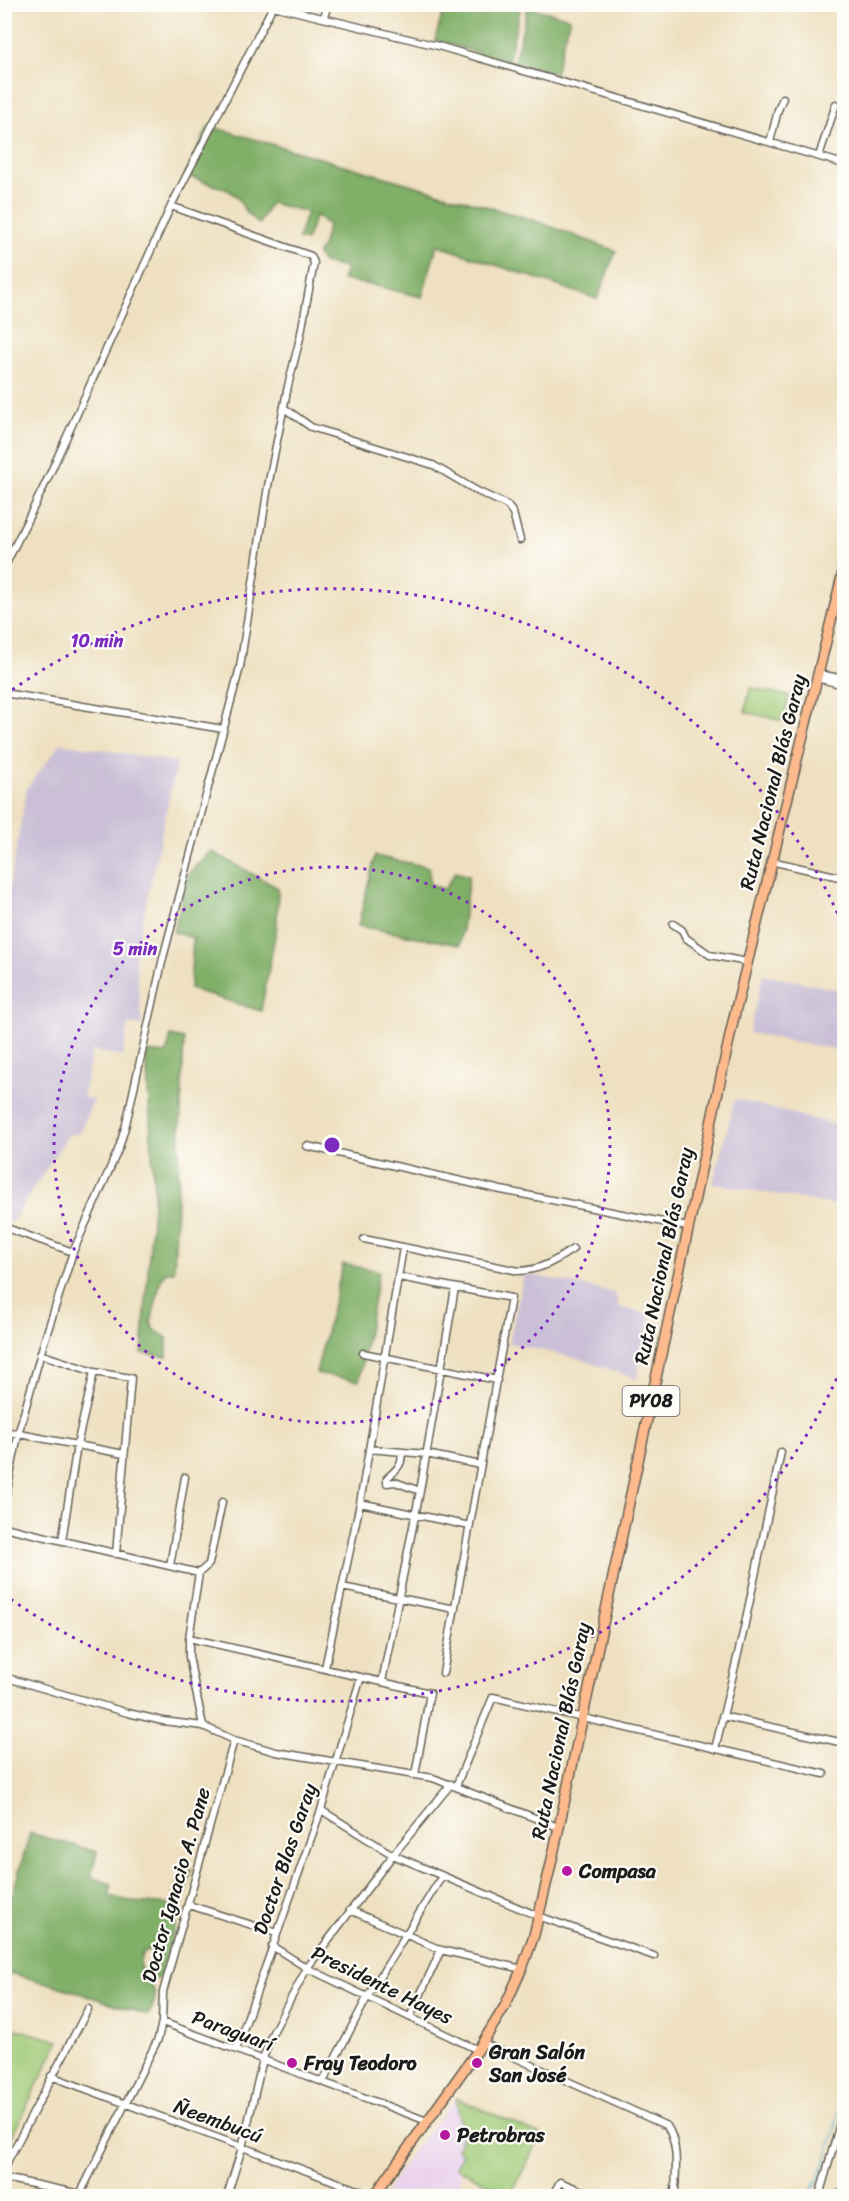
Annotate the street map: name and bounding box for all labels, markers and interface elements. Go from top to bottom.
text: 10 min [71,625,123,657]
street label: Ruta Nacional Blás Garay [729,670,817,894]
text: 5 min [113,933,157,965]
centre of rings [322,1135,342,1155]
street label: Ruta Nacional Blás Garay [624,1144,704,1368]
road number: PY08 [622,1386,680,1416]
street label: Ruta Nacional Blás Garay [521,1619,601,1843]
street label: Doctor Blas Garay [243,1778,328,1940]
street label: Doctor Ignacio A. Pane [131,1783,221,1987]
place label: Compasa [578,1854,657,1889]
marker: Compasa [560,1864,574,1878]
street label: Presidente Hayes [305,1936,460,2035]
street label: Paraguarí [187,2000,281,2063]
place label: Gran Salón San José [488,2035,585,2093]
place label: Fray Teodoro [303,2046,418,2081]
marker: Fray Teodoro [285,2056,299,2070]
marker: Gran Salón San José [470,2056,484,2070]
street label: Ñeembucú [169,2089,267,2153]
place label: Petrobras [457,2118,545,2153]
marker: Petrobras [438,2128,452,2142]

